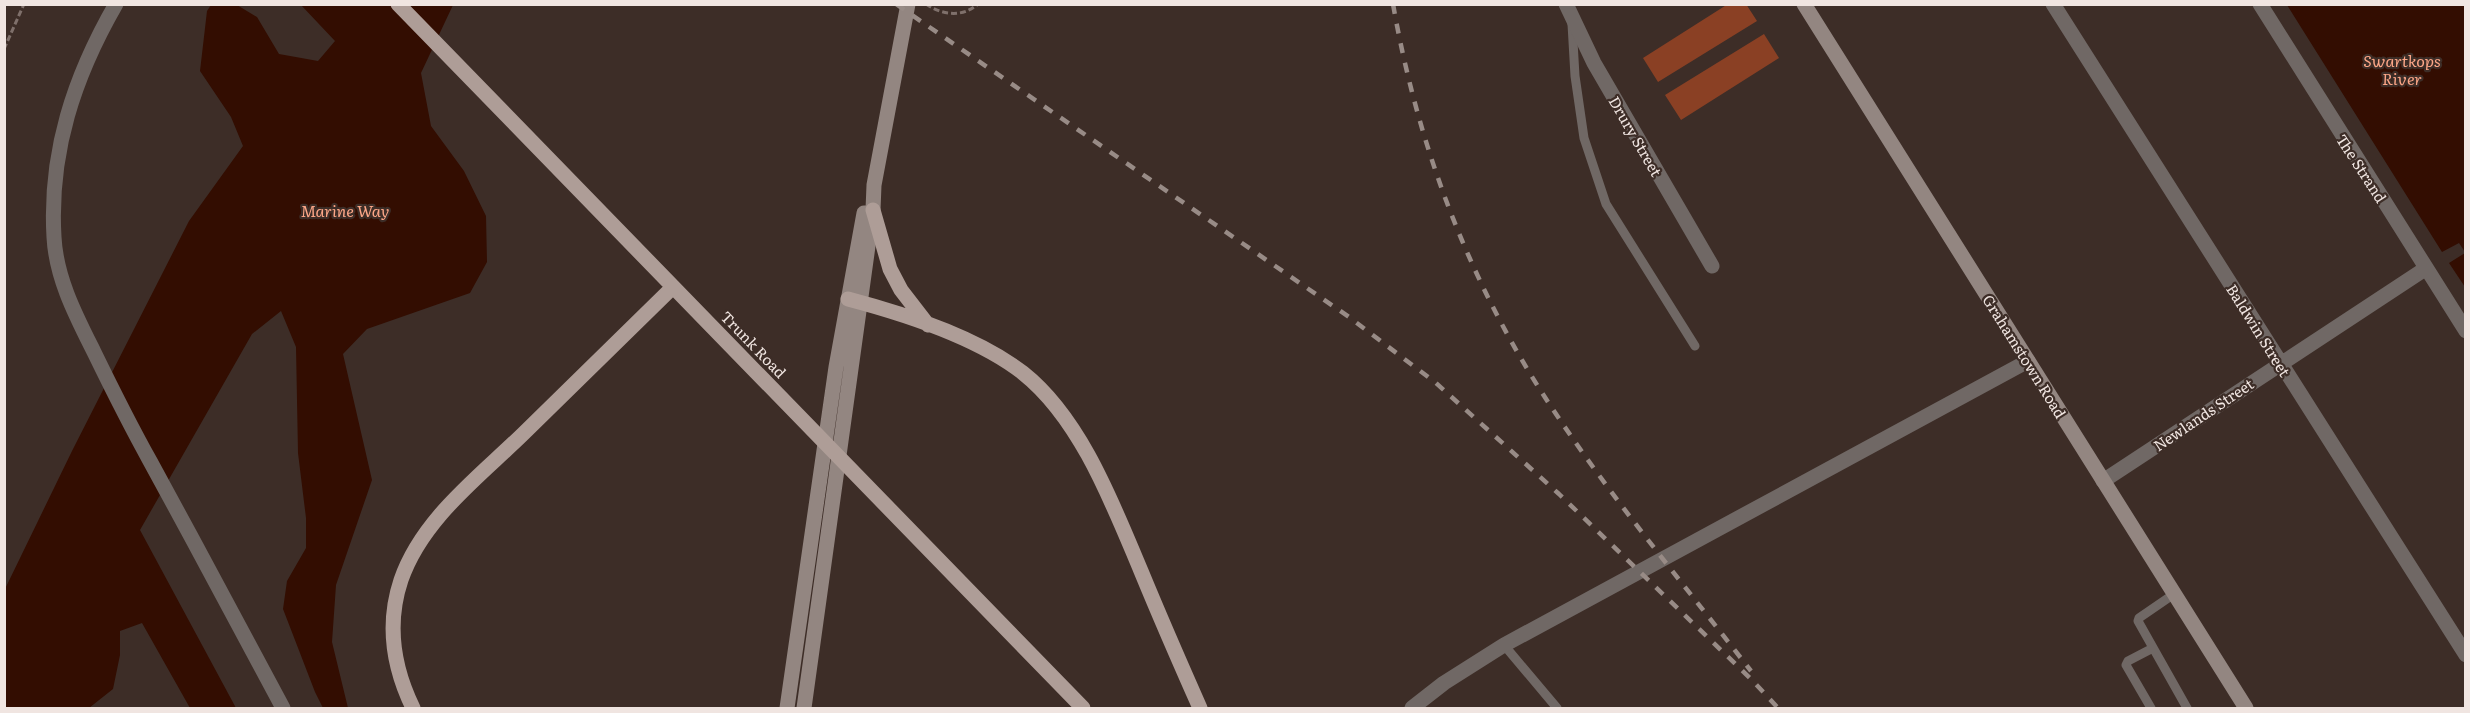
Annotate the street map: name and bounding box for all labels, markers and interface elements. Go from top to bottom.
water label: Swartkops River [2363,48,2441,90]
street label: Drury Street [1604,91,1668,181]
street label: The Strand [2331,129,2393,207]
water label: Marine Way [301,198,389,222]
street label: Baldwin Street [2221,279,2297,381]
street label: Grahamstown Road [1978,290,2072,422]
street label: Trunk Road [716,305,792,383]
street label: Newlands Street [2148,372,2258,456]

